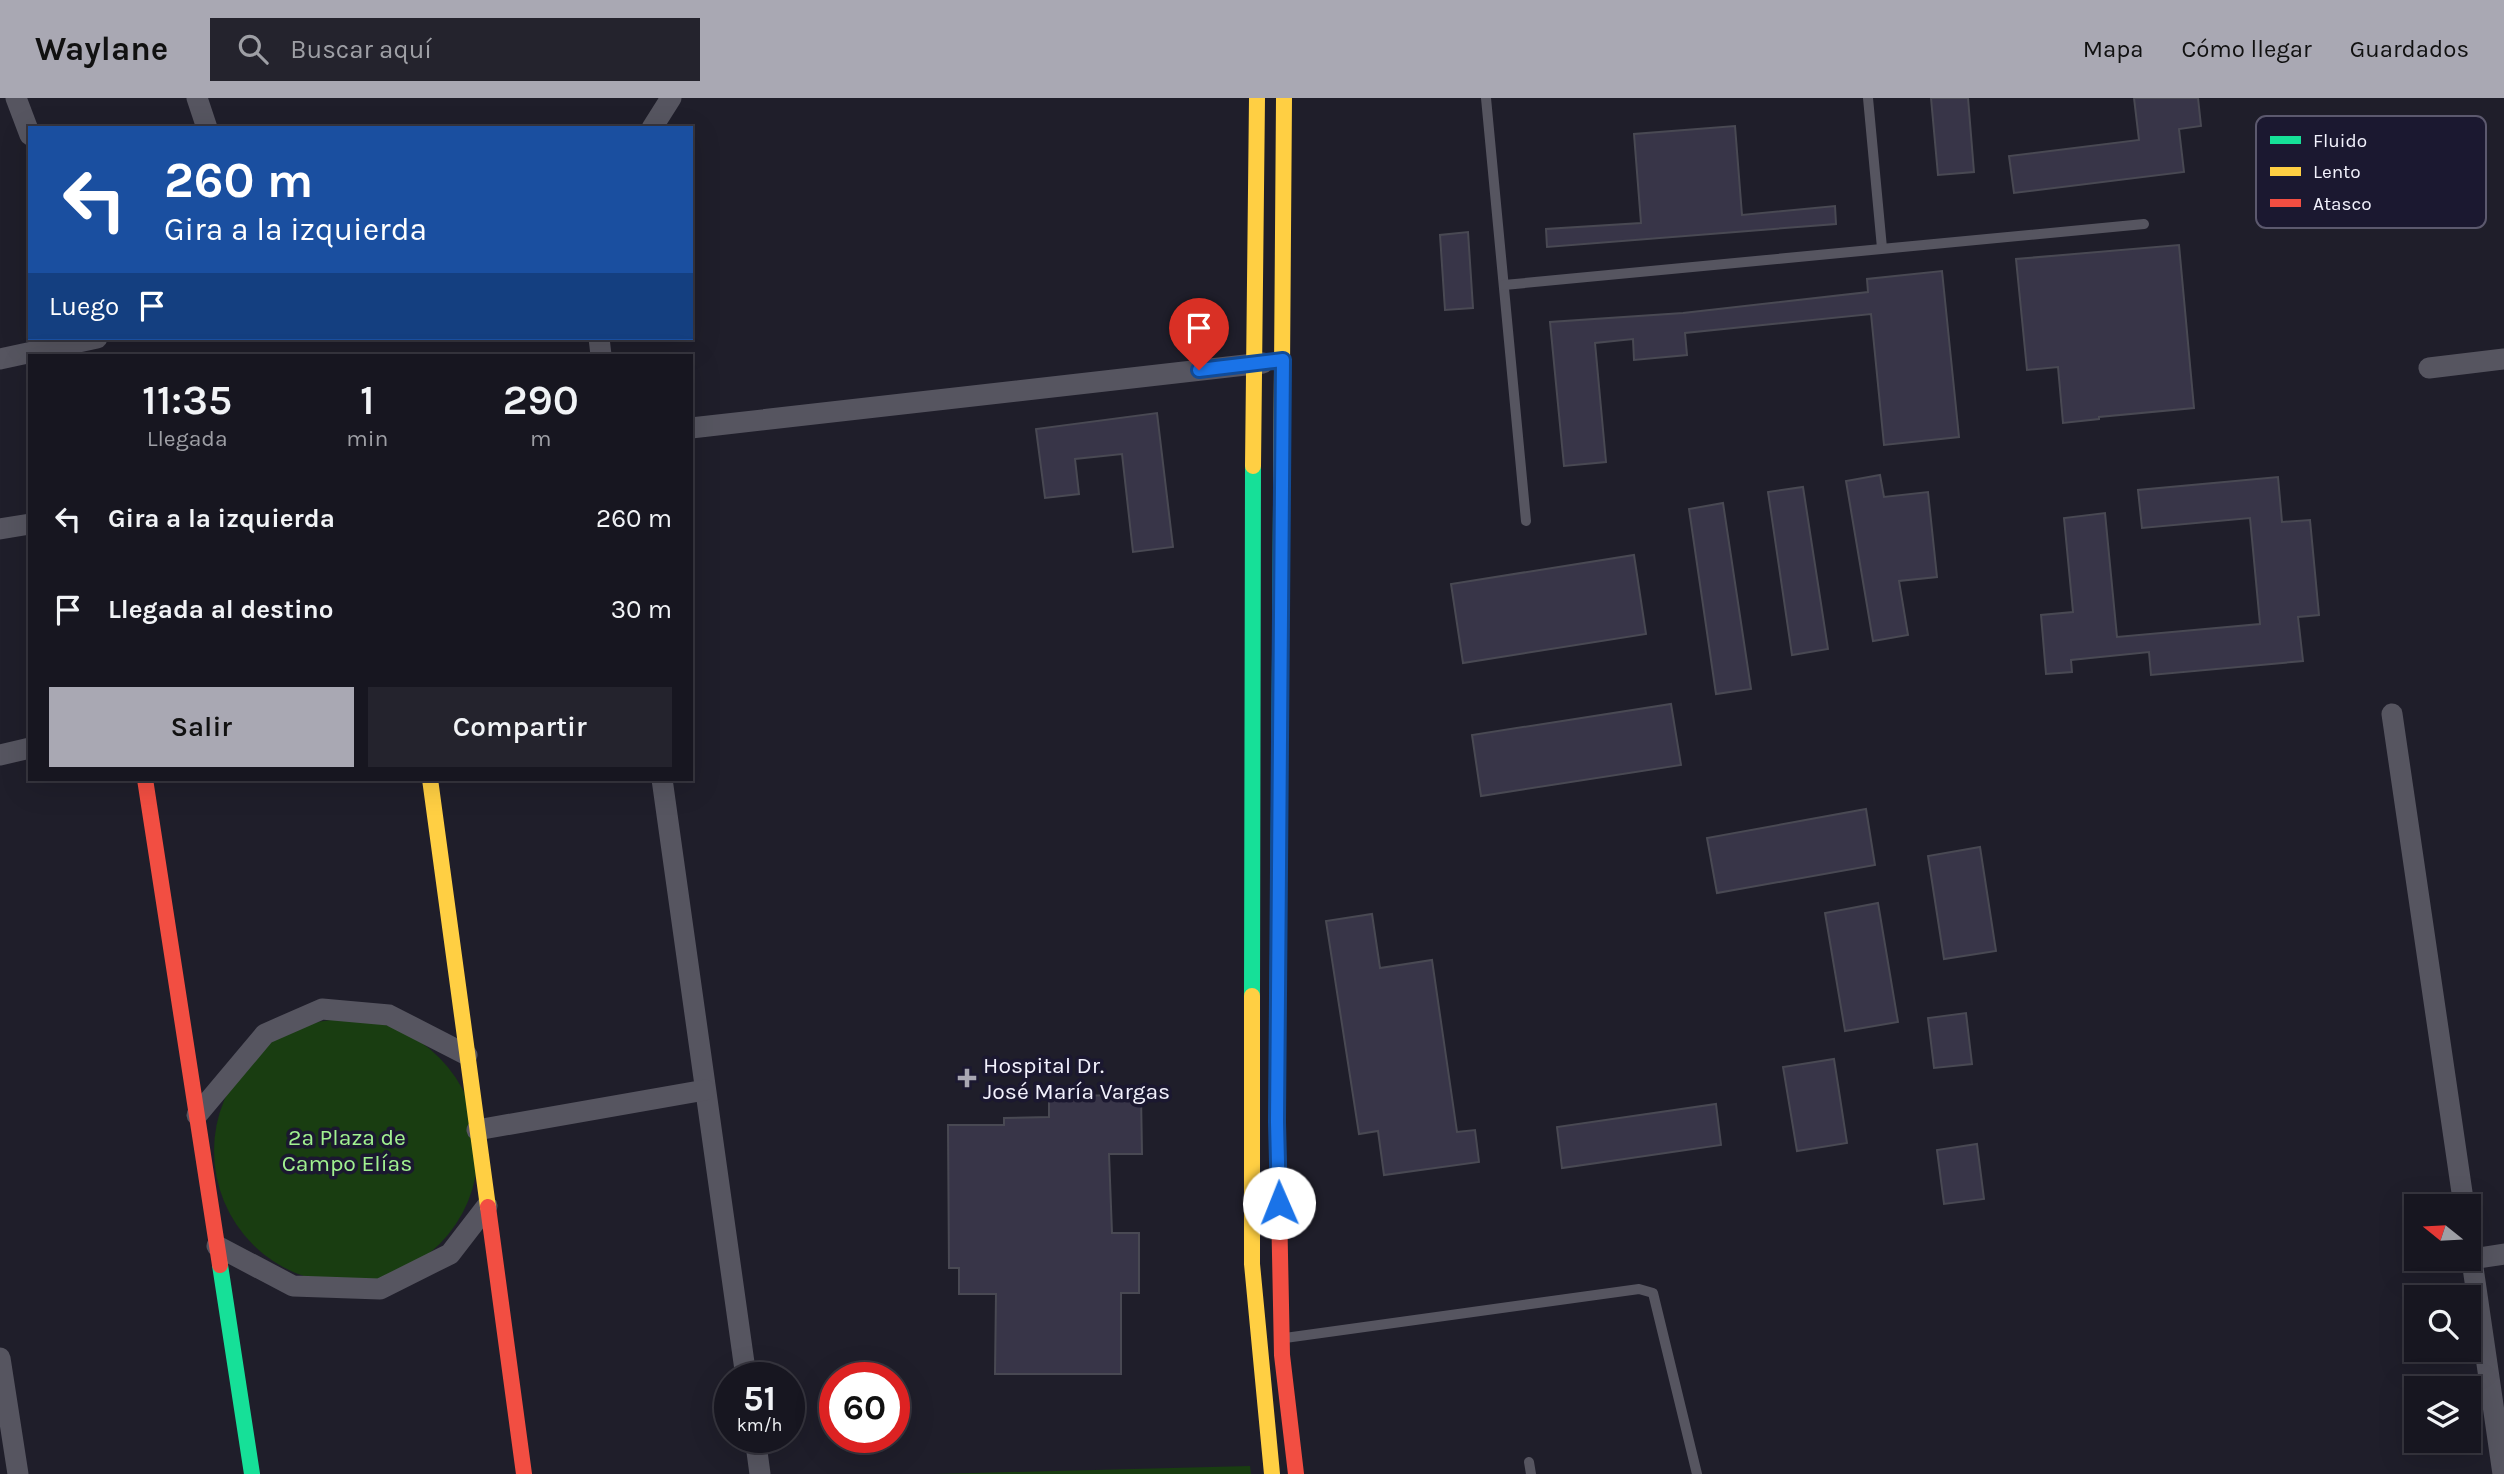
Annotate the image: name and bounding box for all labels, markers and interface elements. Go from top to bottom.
search box [210,18,700,81]
text: Waylane [35,30,168,68]
icon: search [234,30,272,68]
text: Buscar aquí [290,34,432,65]
text: Mapa [2083,35,2143,63]
text: Cómo llegar [2181,35,2312,63]
text: Guardados [2350,35,2469,63]
legend [2256,116,2486,228]
text: Fluido [2313,130,2367,152]
text: 260 m [164,152,313,209]
icon: left [49,154,140,245]
text: Lento [2313,161,2361,183]
text: Atasco [2313,193,2372,215]
text: Gira a la izquierda [164,211,427,248]
icon: arrive [133,287,171,325]
text: Luego [49,291,119,322]
pin [1169,298,1229,370]
icon: arrive [1180,309,1218,347]
text: 11:35 [142,375,232,425]
text: 1 [360,375,375,425]
text: 290 [502,375,579,425]
text: Llegada [147,425,228,452]
text: min [346,425,388,452]
text: m [530,425,551,452]
icon: left [49,500,87,538]
text: Gira a la izquierda [108,503,335,534]
text: 260 m [596,503,672,534]
icon: arrive [49,591,87,629]
text: Llegada al destino [108,594,334,625]
text: 30 m [611,594,672,625]
button: Salir [49,687,354,767]
button: Compartir [368,687,672,767]
place label: Hospital Dr. José María Vargas [983,1052,1170,1105]
marker: Hospital Dr. José María Vargas [957,1068,977,1088]
park label: 2ª Plaza de Campo Elías [282,1124,412,1177]
position arrow [1242,1166,1316,1240]
north arrow [2404,1194,2482,1270]
map controls [2404,1194,2481,1453]
button: search [2404,1285,2481,1362]
speed limit sign: 60 [819,1362,910,1453]
button: layers [2404,1376,2481,1453]
text: 51 [743,1378,776,1419]
text: km/h [737,1414,782,1436]

